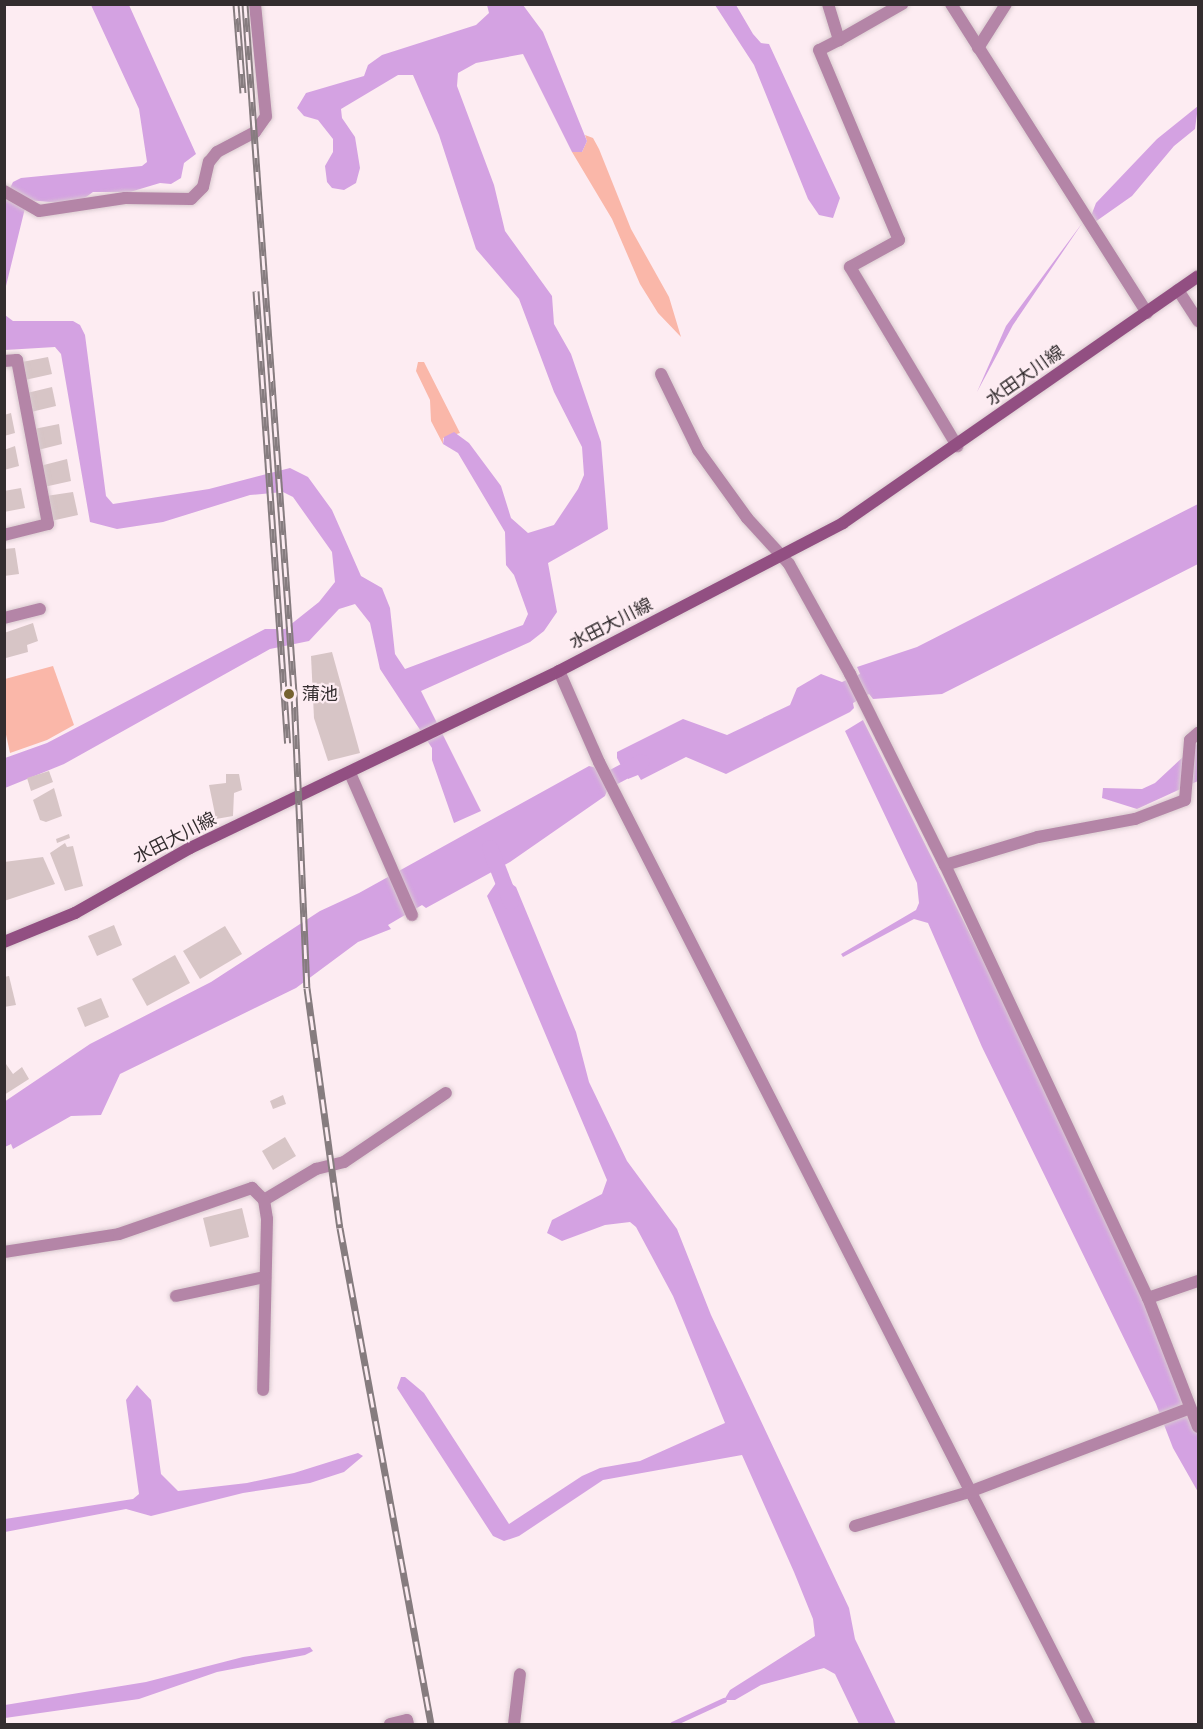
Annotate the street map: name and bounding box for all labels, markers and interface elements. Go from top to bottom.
street label: 水田大川線 [982,341,1068,411]
street label: 水田大川線 [566,594,656,654]
place label: 蒲池 [302,683,338,705]
marker: 蒲池 [280,685,298,703]
street label: 水田大川線 [130,808,220,868]

